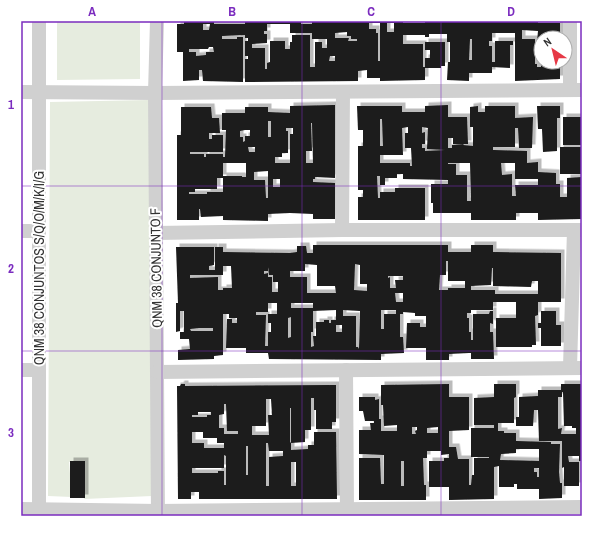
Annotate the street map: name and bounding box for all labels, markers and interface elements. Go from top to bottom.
text: A [88,3,96,20]
text: B [228,3,236,20]
text: C [367,3,375,20]
text: D [507,3,515,20]
north arrow [533,30,573,70]
text: N [541,34,554,49]
text: 1 [8,96,14,113]
street label: QNM 38 CONJUNTOS S/Q/O/M/K/I/G [30,171,48,365]
street label: QNM 38 CONJUNTO F [146,208,166,328]
text: 2 [8,260,14,277]
text: 3 [8,424,14,441]

